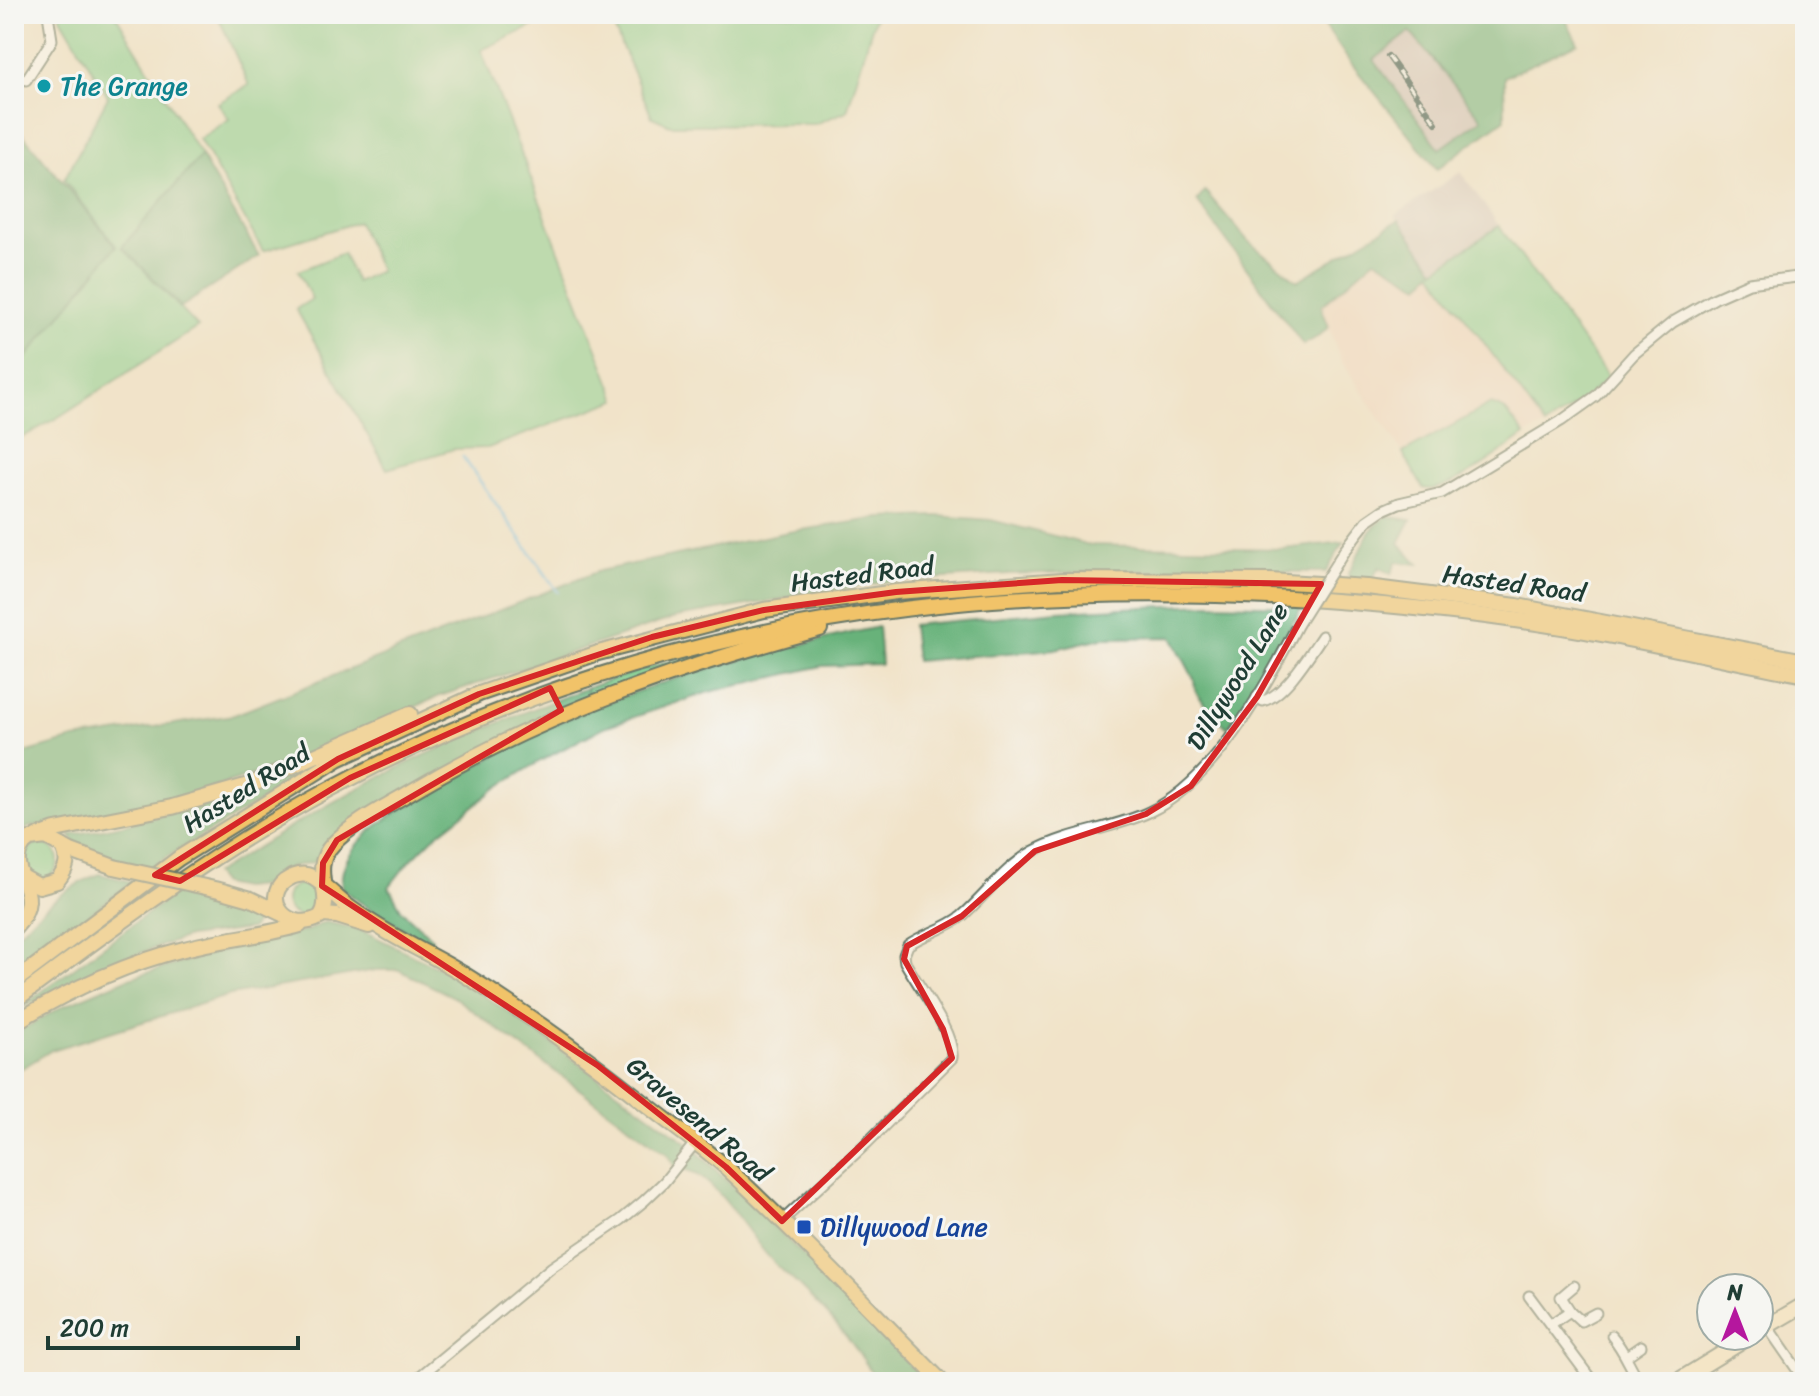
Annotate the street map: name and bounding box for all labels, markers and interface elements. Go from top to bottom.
place label: The Grange [60,63,188,109]
marker: The Grange [35,77,53,95]
street label: Hasted Road [788,542,939,606]
street label: Hasted Road [1439,550,1591,616]
street label: Dillywood Lane [1173,593,1301,759]
street label: Hasted Road [173,729,321,846]
street label: Gravesend Road [616,1044,784,1196]
place label: Dillywood Lane [820,1204,988,1250]
marker: Dillywood Lane [795,1218,813,1236]
north arrow [1695,1272,1775,1352]
text: N [1726,1273,1743,1312]
scale bar [48,1300,298,1350]
text: 200 m [60,1307,129,1349]

